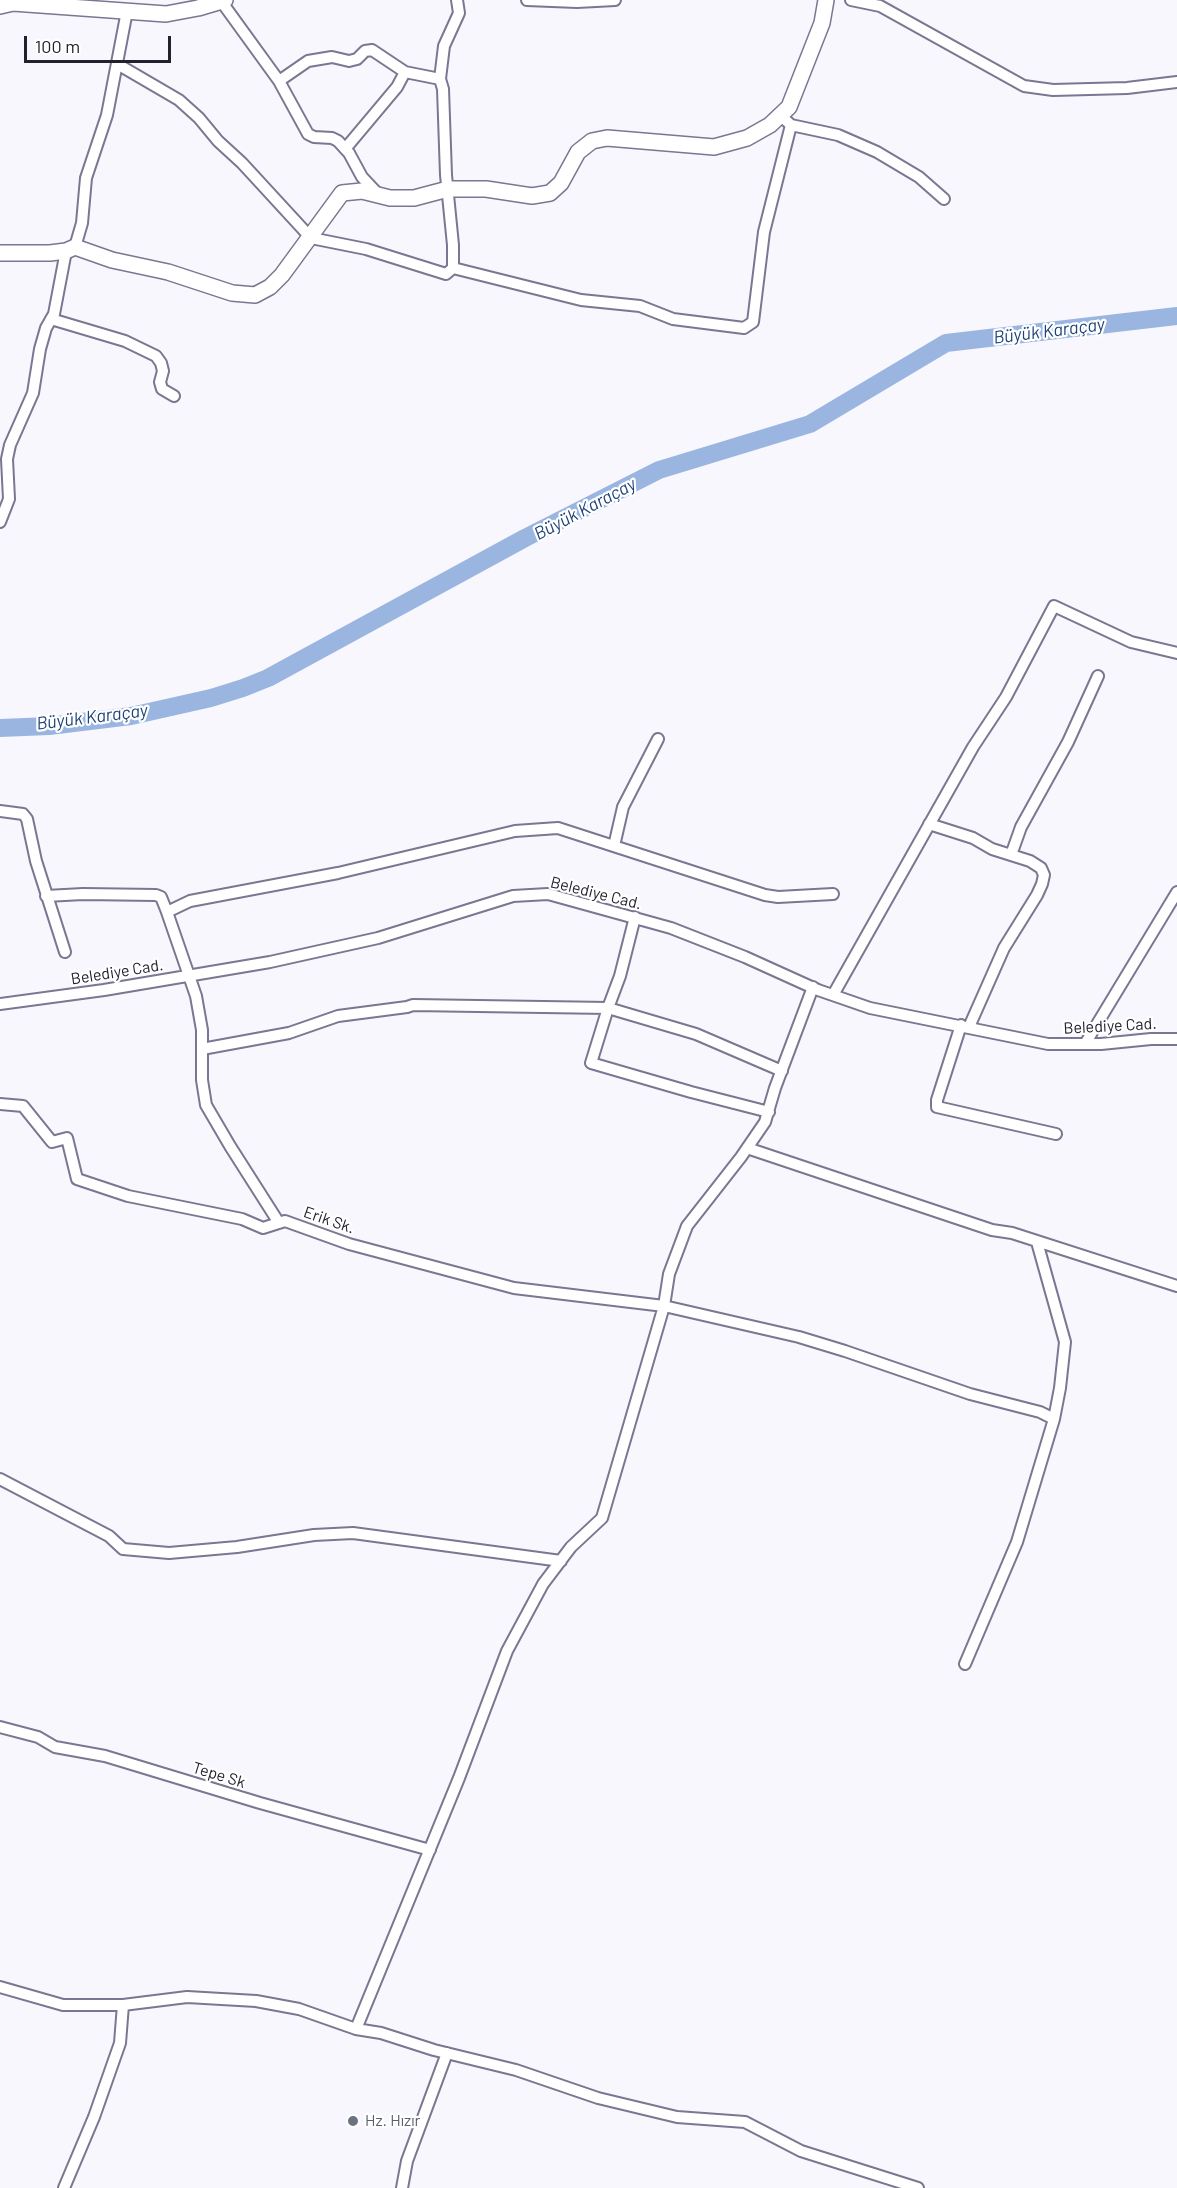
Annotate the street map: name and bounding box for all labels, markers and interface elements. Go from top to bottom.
scale bar [27,24,174,62]
text: 100 m [35,35,80,57]
water label: Büyük Karaçay [992,313,1106,349]
water label: Büyük Karaçay [530,473,640,545]
water label: Büyük Karaçay [35,699,149,735]
street label: Belediye Cad. [548,872,644,914]
street label: Belediye Cad. [69,955,165,989]
street label: Belediye Cad. [1063,1014,1157,1038]
street label: Erik Sk. [301,1202,357,1238]
street label: Tepe Sk [190,1758,248,1792]
place label: Hz. Hızır [365,2111,420,2131]
marker: Hz. Hızır [346,2114,360,2128]

